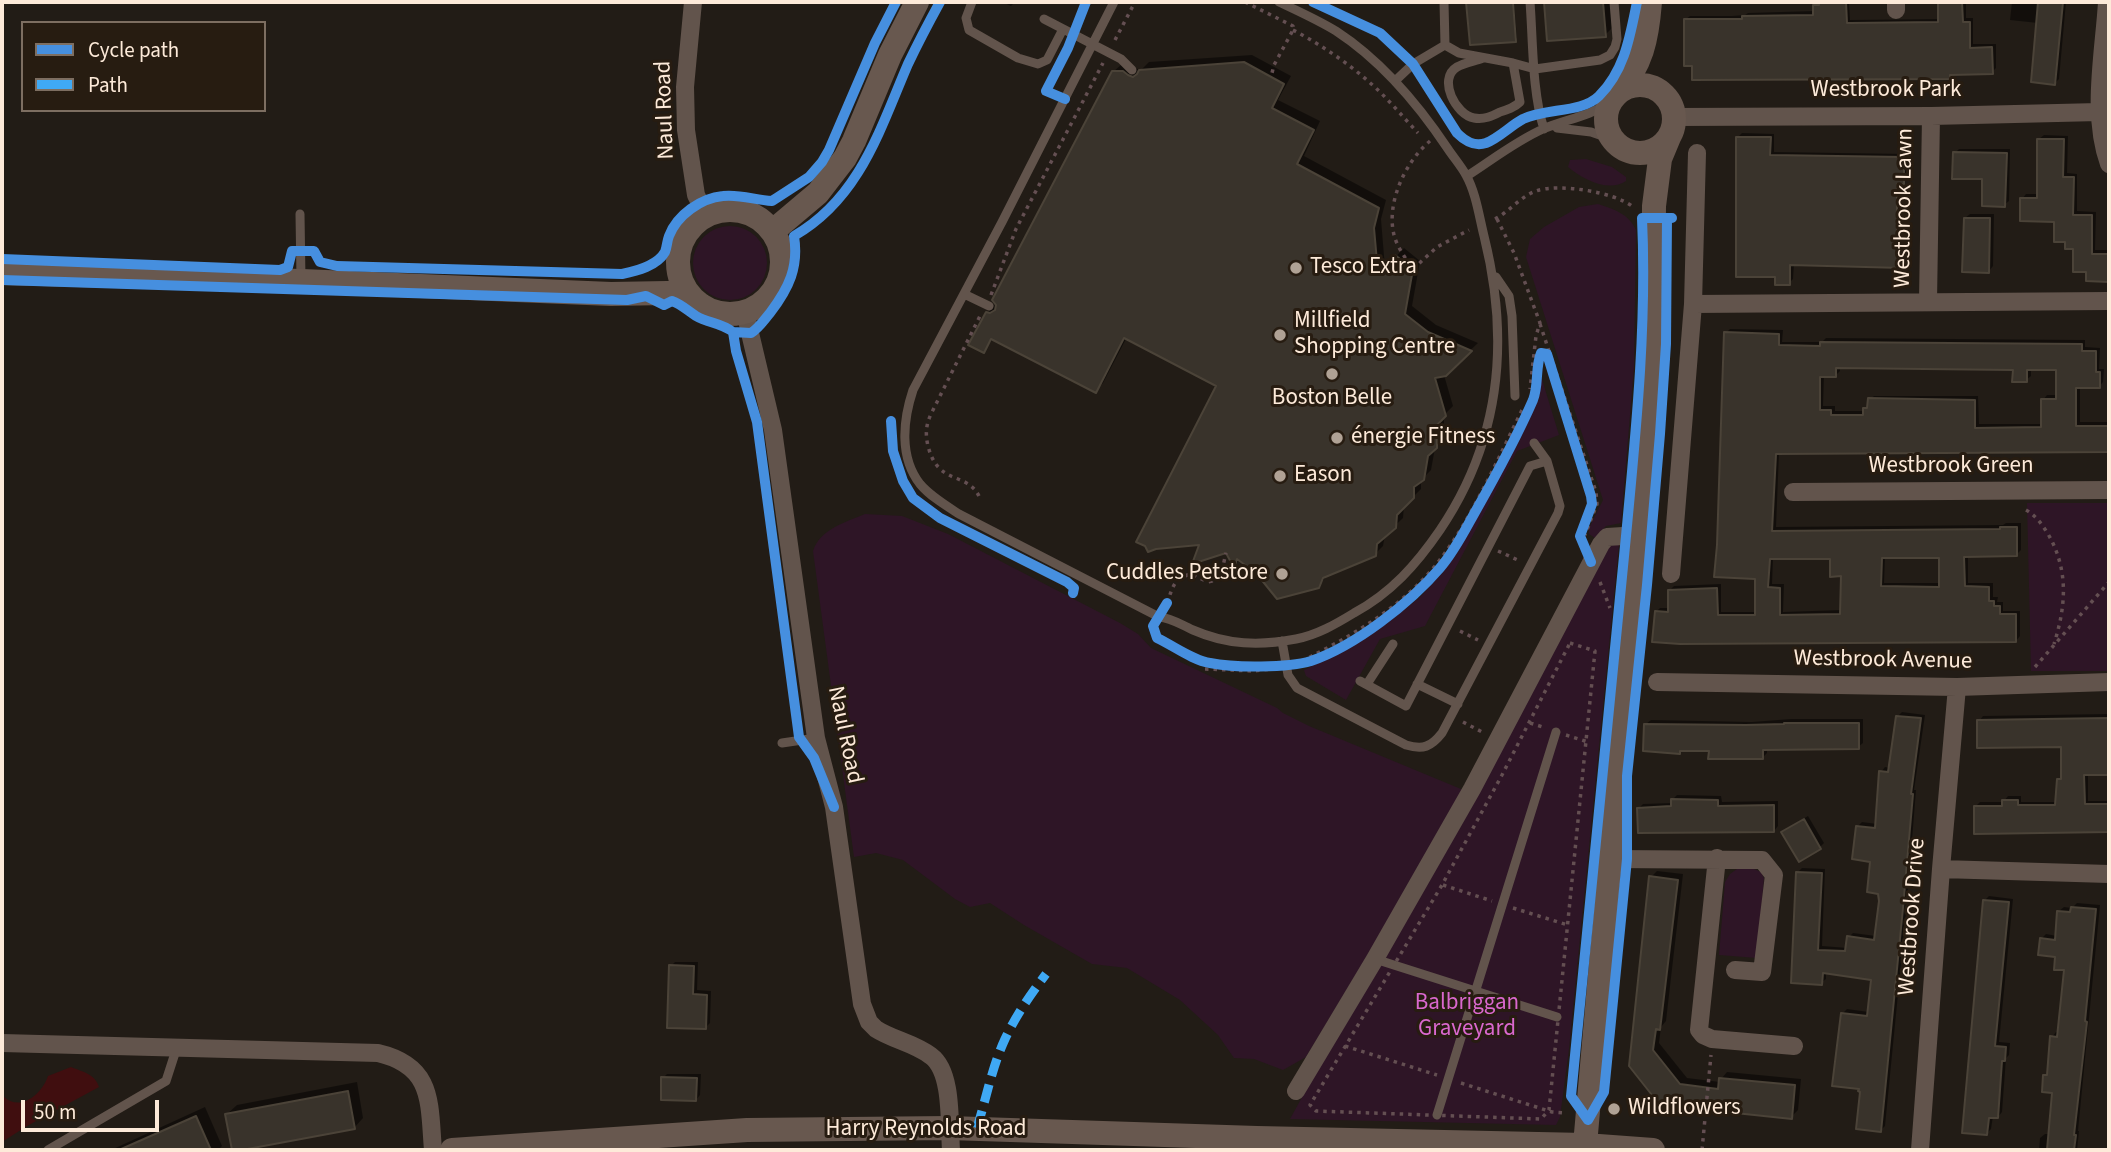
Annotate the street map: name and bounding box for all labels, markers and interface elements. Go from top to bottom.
legend [21,21,266,112]
text: Cycle path [88,35,179,65]
street label: Naul Road [650,60,682,160]
text: Path [88,70,128,100]
street label: Westbrook Park [1811,77,1961,105]
street label: Westbrook Lawn [1890,128,1920,288]
place label: Tesco Extra [1310,254,1417,282]
marker: Tesco Extra [1288,260,1304,276]
place label: Millfield Shopping Centre [1294,308,1455,362]
marker: Millfield Shopping Centre [1272,327,1288,343]
marker: Boston Belle [1324,366,1340,382]
place label: Boston Belle [1272,385,1392,413]
place label: énergie Fitness [1351,424,1495,452]
marker: énergie Fitness [1329,430,1345,446]
street label: Westbrook Green [1868,453,2034,481]
place label: Eason [1294,462,1352,490]
marker: Eason [1272,468,1288,484]
place label: Cuddles Petstore [1106,560,1268,588]
marker: Cuddles Petstore [1274,566,1290,582]
street label: Westbrook Avenue [1793,646,1973,676]
street label: Naul Road [820,684,868,786]
street label: Westbrook Drive [1894,837,1932,997]
park label: Balbriggan Graveyard [1415,990,1519,1044]
scale bar [24,1086,163,1130]
place label: Wildflowers [1628,1095,1741,1123]
text: 50 m [34,1097,76,1127]
marker: Wildflowers [1606,1101,1622,1117]
street label: Harry Reynolds Road [826,1116,1026,1144]

